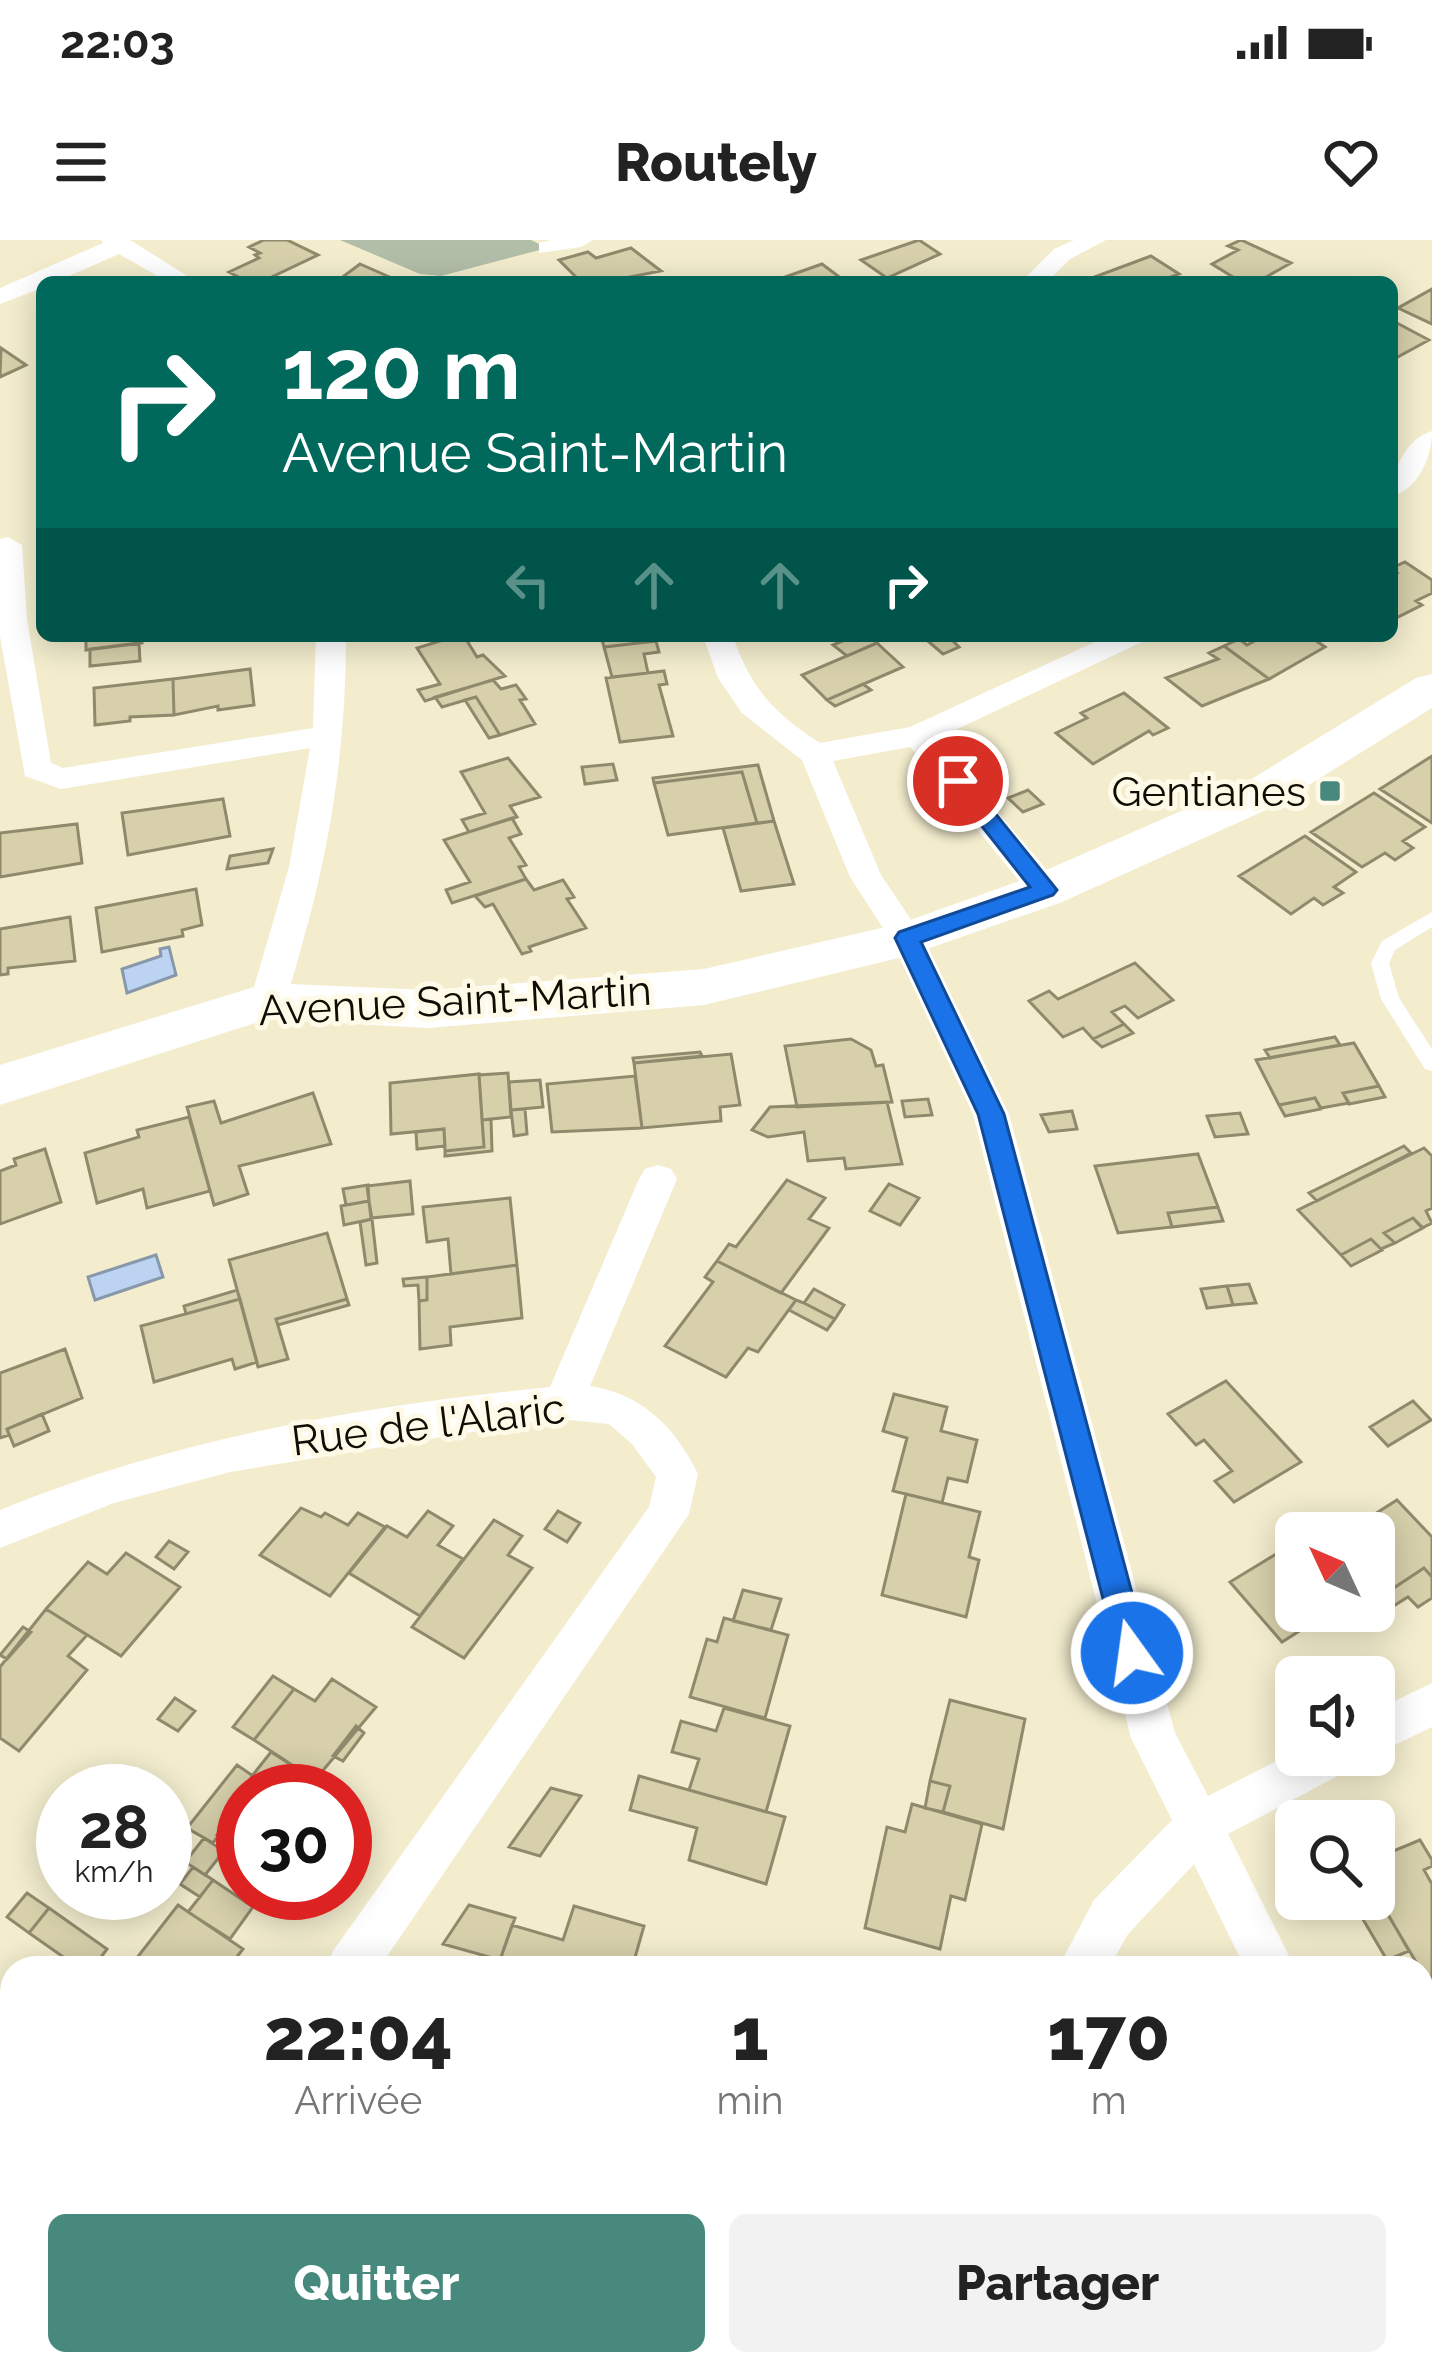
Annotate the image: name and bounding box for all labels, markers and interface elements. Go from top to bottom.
text: 22:03 [60,16,175,69]
icon: menu [48,129,114,195]
icon: heart [1318,129,1384,195]
text: Routely [615,130,817,194]
text: 120 m [282,320,521,419]
icon: right [84,324,240,480]
text: Avenue Saint-Martin [282,421,788,485]
icon: left [495,552,561,618]
icon: ahead [621,552,687,618]
icon: ahead [747,552,813,618]
icon: right [873,552,939,618]
pin [907,730,1009,832]
icon: arrive [925,748,991,814]
place label: Gentianes [1111,767,1306,816]
marker: Gentianes [1317,778,1343,804]
street label: Avenue Saint-Martin [257,966,653,1035]
street label: Rue de l'Alaric [289,1383,567,1466]
north arrow [1275,1512,1395,1632]
map controls [1275,1512,1395,1920]
position arrow [1069,1590,1195,1716]
button: sound [1275,1656,1395,1776]
speed limit sign: 30 [216,1764,372,1920]
text: 28 [79,1792,149,1862]
button: search [1275,1800,1395,1920]
text: km/h [74,1854,154,1889]
text: 22:04 [264,1992,453,2077]
text: 1 [731,1992,769,2077]
text: 170 [1047,1992,1170,2077]
text: Arrivée [294,2077,422,2123]
text: min [716,2077,784,2123]
text: m [1091,2077,1127,2123]
button: Quitter [48,2214,705,2352]
button: Partager [729,2214,1386,2352]

